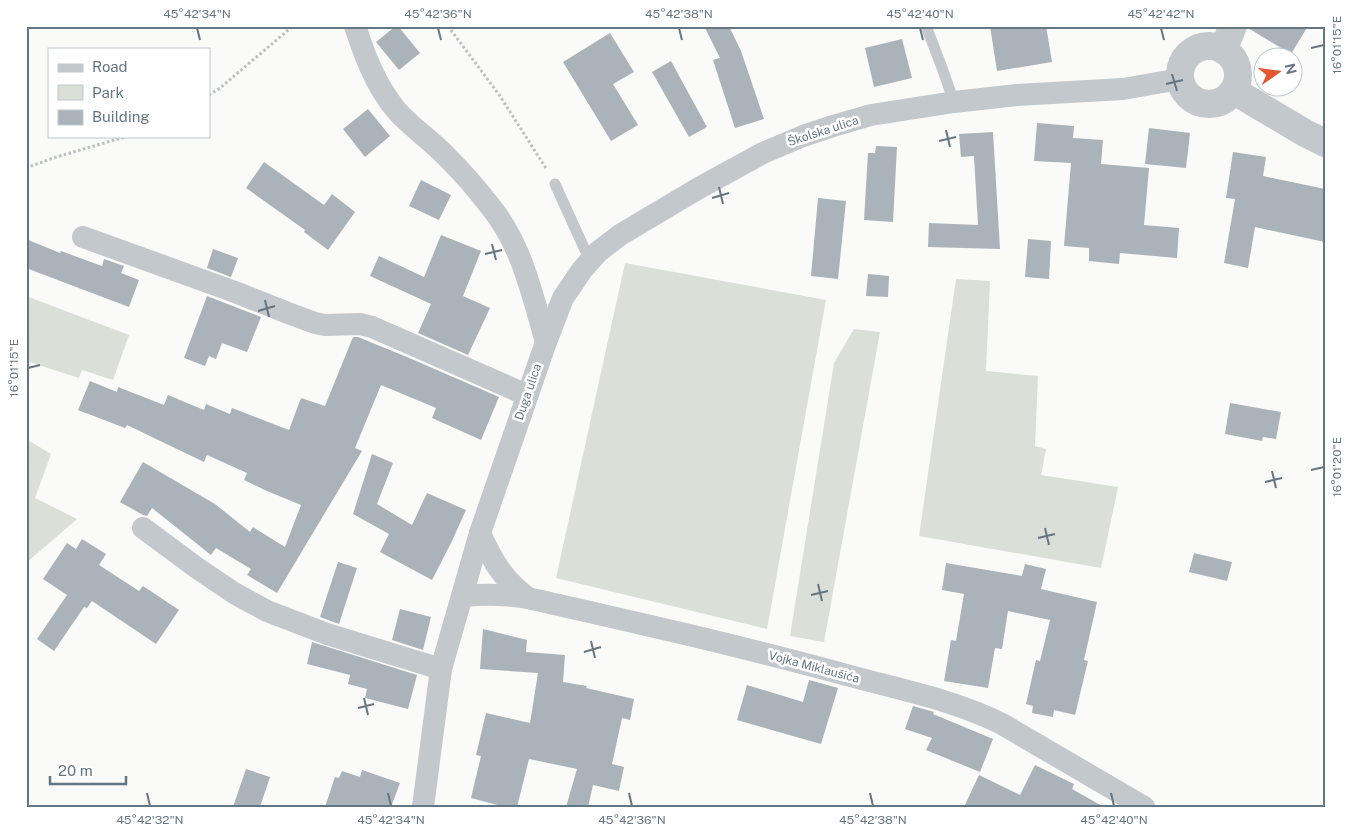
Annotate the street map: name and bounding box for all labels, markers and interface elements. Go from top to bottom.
text: 45°42'34"N [163,7,231,21]
text: 45°42'36"N [404,7,472,21]
text: 45°42'38"N [645,7,713,21]
text: 45°42'40"N [886,7,954,21]
text: 45°42'42"N [1127,7,1195,21]
text: 16°01'15"E [1330,16,1344,74]
legend [48,48,210,138]
north arrow [1254,48,1304,98]
text: Road [92,58,128,75]
text: N [1282,62,1300,76]
text: Park [92,84,124,101]
text: Building [92,108,150,125]
street label: Školska ulica [786,113,860,149]
text: 16°01'15"E [7,339,21,397]
street label: Duga ulica [512,362,544,422]
text: 16°01'20"E [1330,437,1344,497]
street label: Vojka Miklaušića [767,648,861,686]
scale bar [50,753,126,785]
text: 20 m [58,762,93,779]
text: 45°42'32"N [116,813,184,827]
text: 45°42'34"N [357,813,425,827]
text: 45°42'36"N [598,813,666,827]
text: 45°42'38"N [839,813,907,827]
text: 45°42'40"N [1080,813,1148,827]

